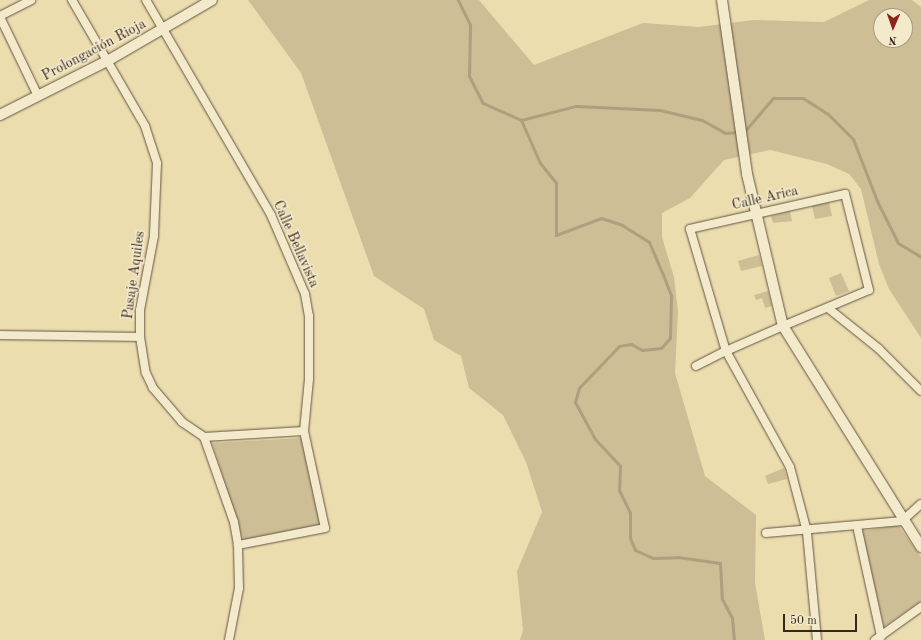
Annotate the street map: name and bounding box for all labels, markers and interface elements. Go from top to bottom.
north arrow [873,8,913,48]
street label: Prolongación Rioja [39,15,149,85]
text: N [888,34,897,45]
street label: Calle Arica [730,182,800,214]
street label: Calle Bellavista [269,198,323,290]
street label: Pasaje Aquiles [119,230,149,320]
scale bar [785,606,859,632]
text: 50 m [790,615,817,627]

